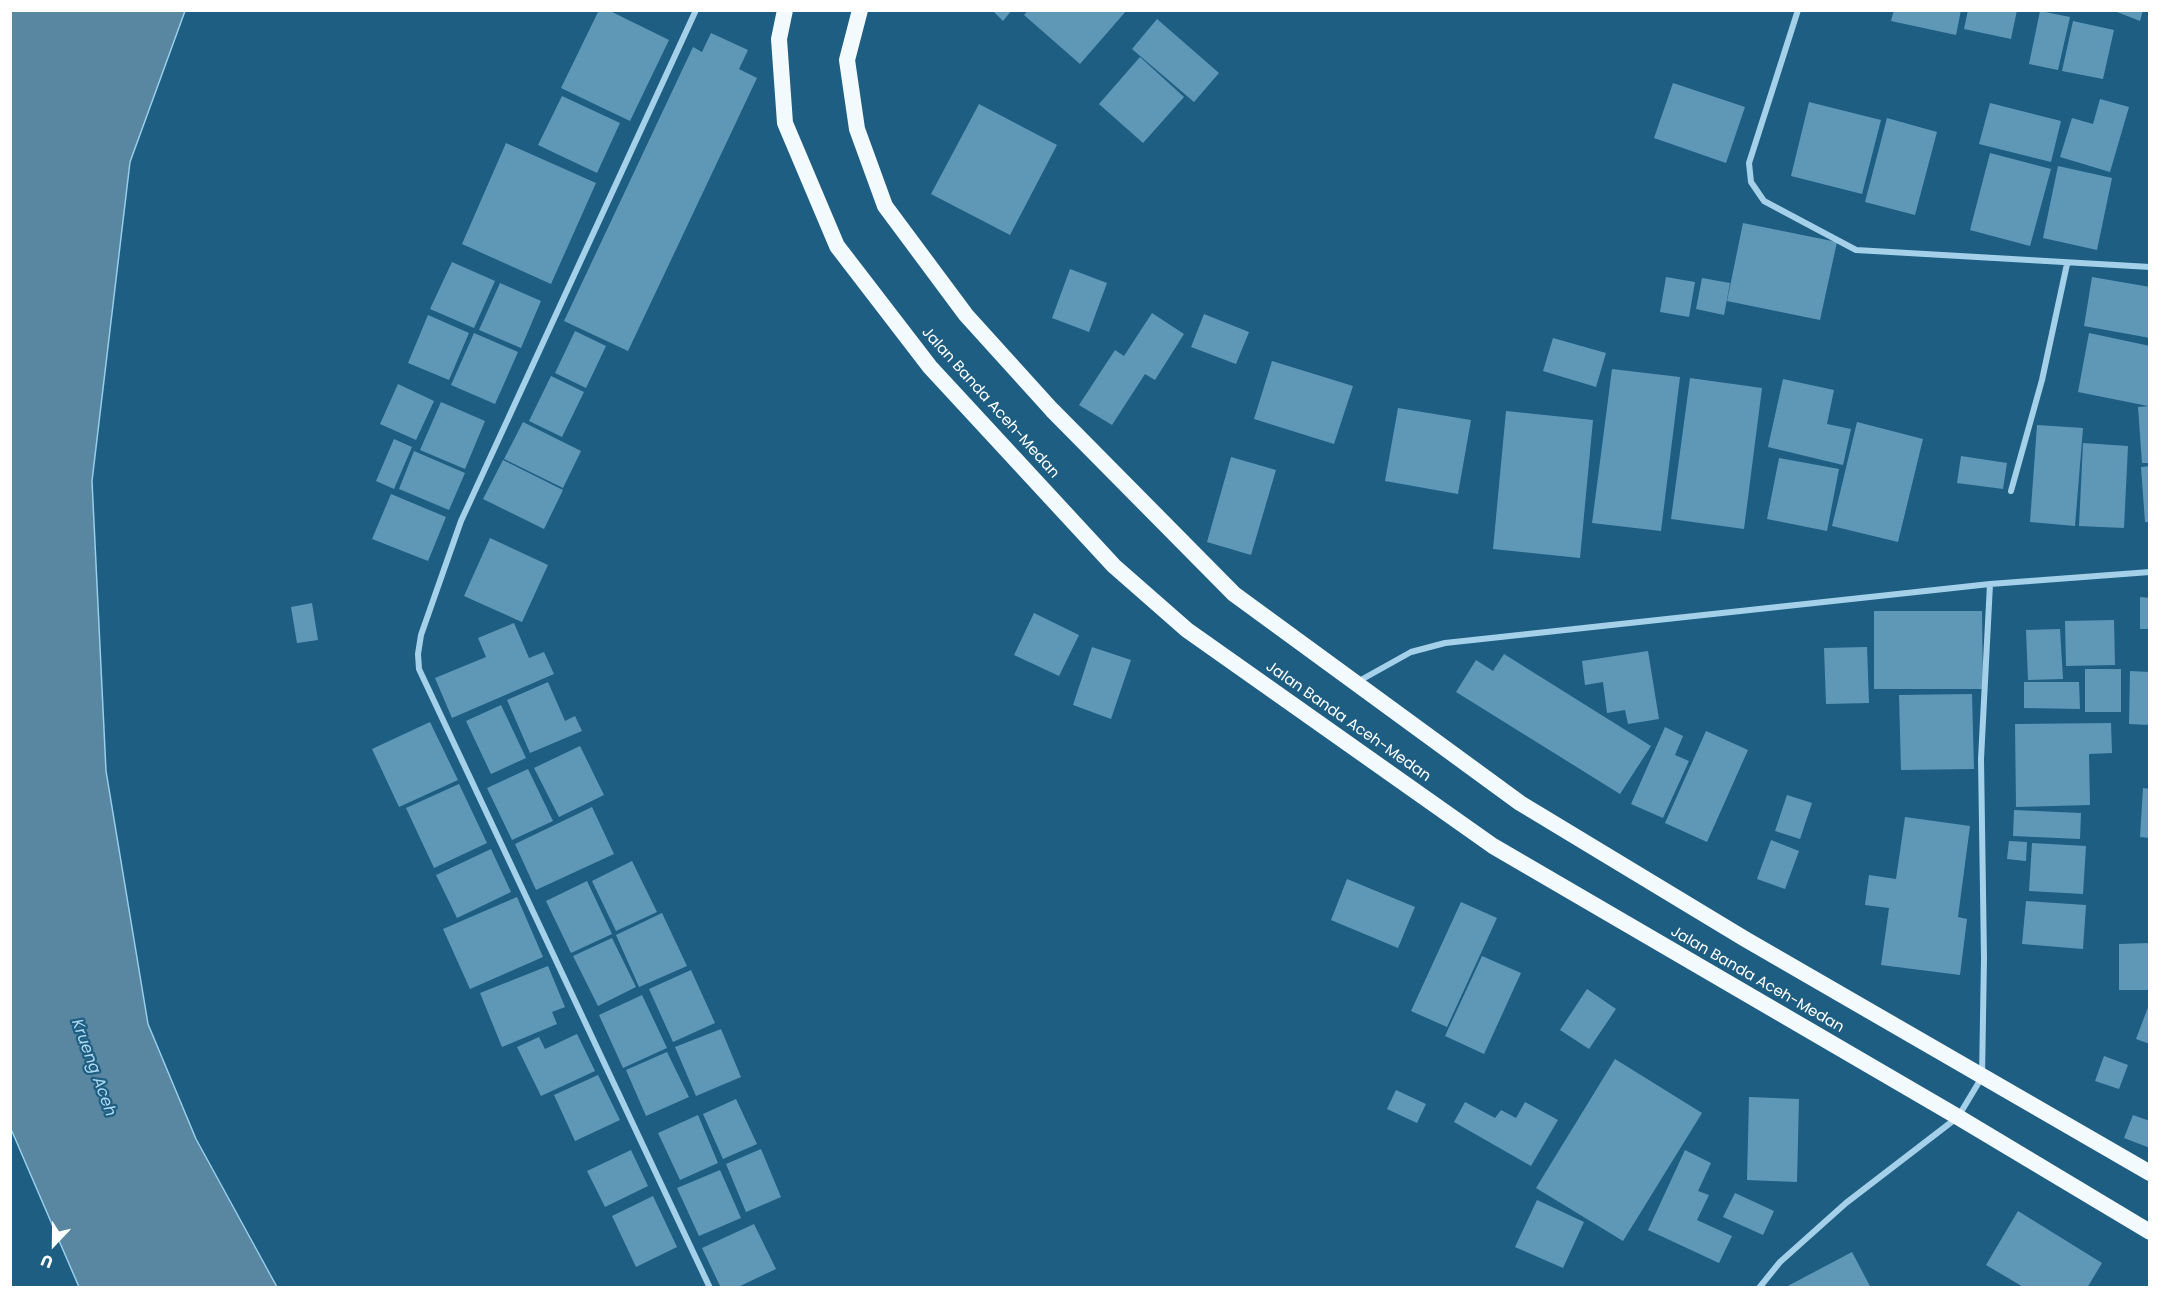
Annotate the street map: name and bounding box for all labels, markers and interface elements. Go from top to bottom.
street label: Jalan Banda Aceh-Medan [917,324,1063,482]
street label: Jalan Banda Aceh-Medan [1262,658,1434,786]
street label: Jalan Banda Aceh-Medan [1667,923,1847,1037]
water label: Krueng Aceh [67,1017,119,1119]
north arrow [24,1214,84,1274]
text: U [38,1248,57,1274]

